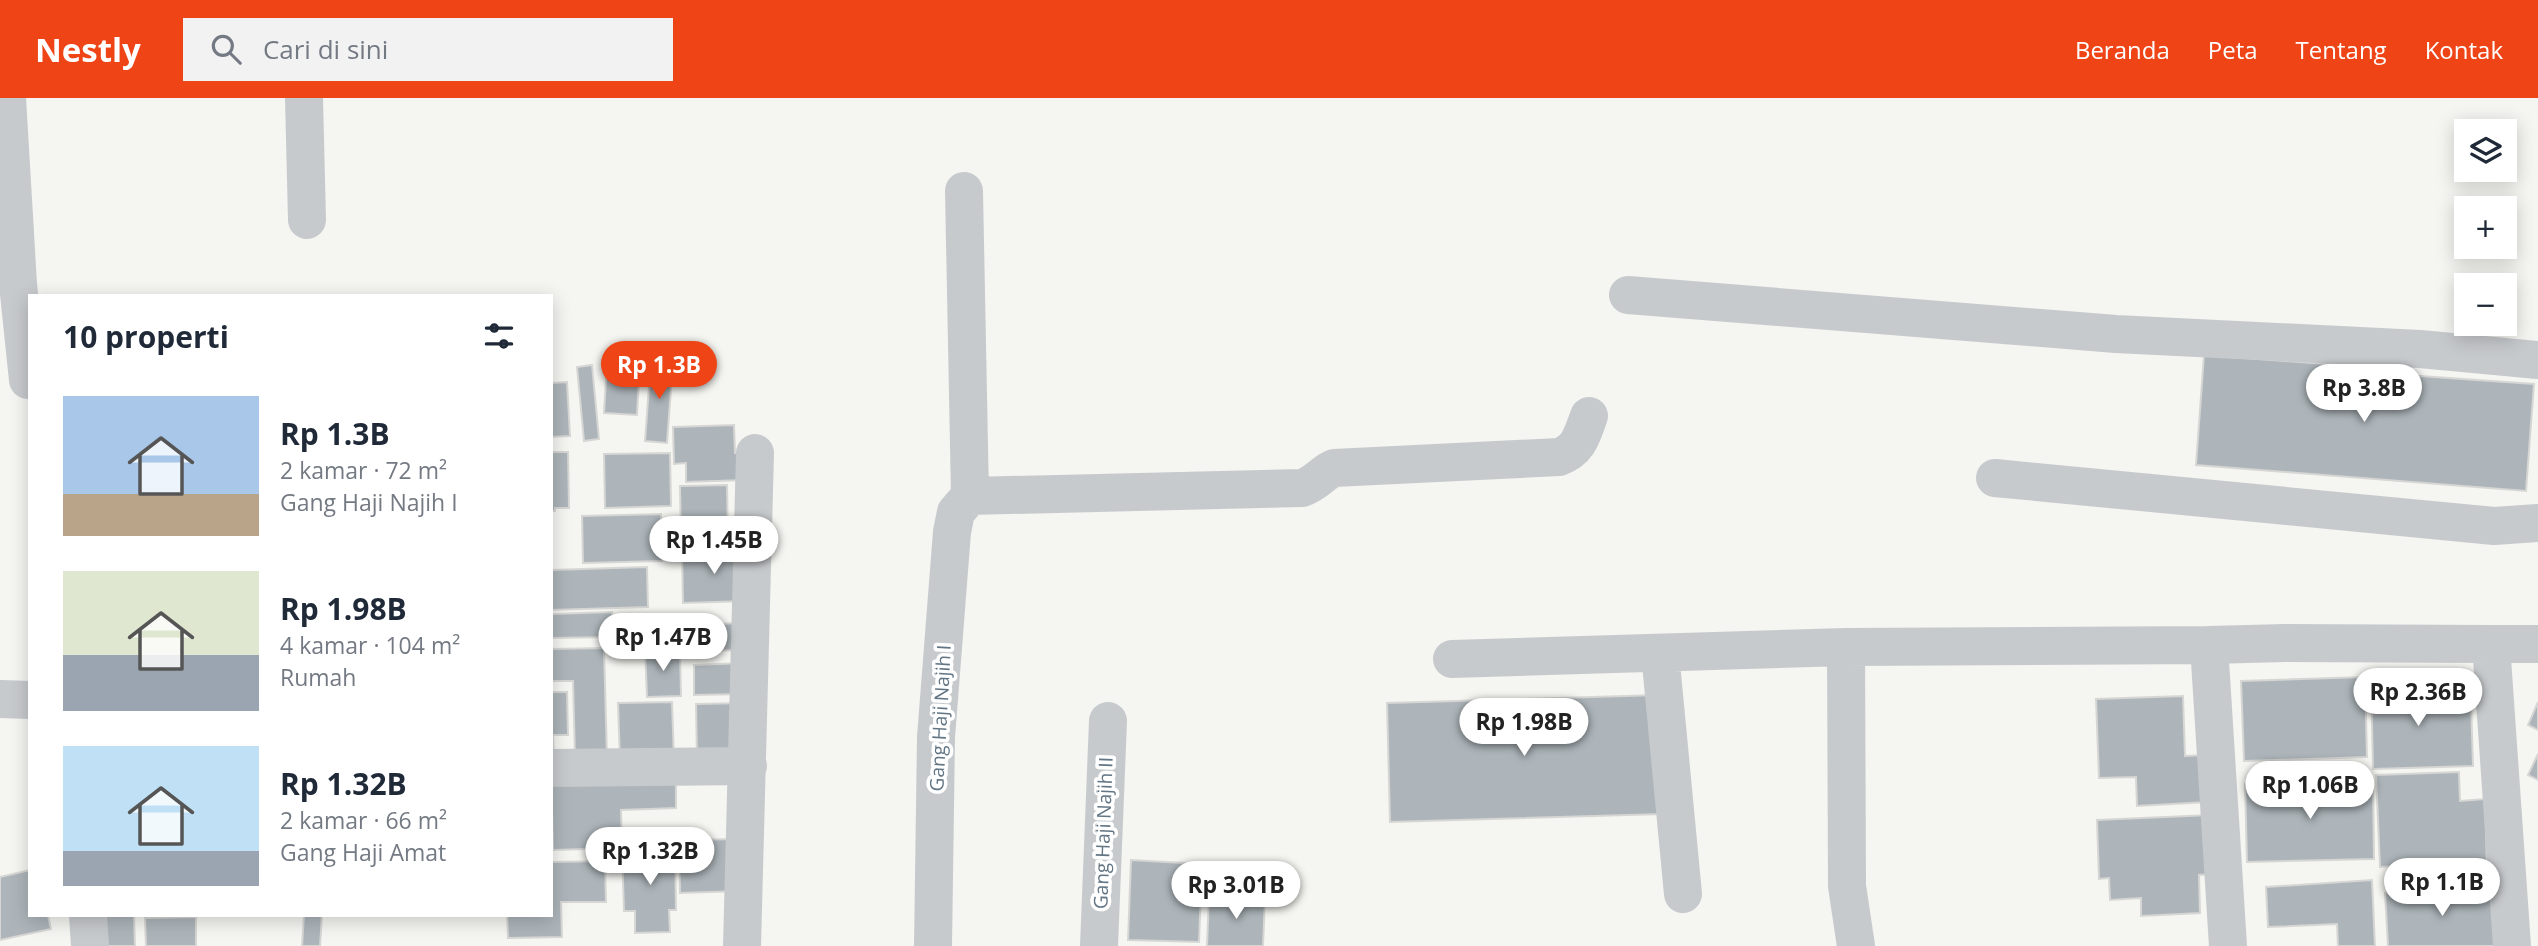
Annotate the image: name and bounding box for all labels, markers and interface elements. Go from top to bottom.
search box [183,18,673,81]
text: Nestly [35,27,141,72]
icon: search [207,30,245,68]
text: Cari di sini [263,31,388,67]
text: Beranda [2075,33,2170,66]
text: Peta [2208,33,2258,66]
text: Tentang [2296,33,2387,66]
text: Kontak [2425,33,2503,66]
map controls [2454,119,2517,336]
button: layers [2454,119,2517,182]
button: + [2454,196,2517,259]
button: − [2454,273,2517,336]
text: 10 properti [63,316,229,357]
icon: filters [480,317,518,355]
pin: Rp 1.3B [594,342,724,401]
text: Rp 1.3B [617,348,701,380]
pin: Rp 3.8B [2299,364,2429,424]
text: Rp 3.8B [2322,371,2406,403]
text: Rp 1.3B [280,413,390,454]
icon: home [119,424,203,508]
text: 2 kamar · 72 m² [280,454,447,486]
text: Gang Haji Najih I [280,486,458,518]
pin: Rp 1.45B [642,517,786,576]
text: Rp 1.45B [665,523,763,555]
text: Rp 1.98B [280,588,407,629]
icon: home [119,599,203,683]
pin: Rp 1.47B [591,614,735,673]
text: Rp 1.47B [614,620,712,652]
text: 4 kamar · 104 m² [280,629,460,661]
street label: Gang Haji Najih I [923,644,957,792]
text: Rumah [280,661,356,693]
pin: Rp 2.36B [2346,668,2490,728]
text: Rp 2.36B [2369,675,2467,707]
pin: Rp 1.98B [1452,698,1596,758]
text: Rp 1.98B [1475,705,1573,737]
street label: Gang Haji Najih II [1087,757,1119,909]
pin: Rp 1.06B [2238,762,2382,821]
text: Rp 1.32B [280,763,407,804]
text: Rp 1.06B [2261,768,2359,800]
icon: home [119,774,203,858]
text: 2 kamar · 66 m² [280,804,447,836]
pin: Rp 1.32B [578,828,722,887]
text: Rp 1.32B [601,834,699,866]
text: Gang Haji Amat [280,836,446,868]
pin: Rp 1.1B [2377,858,2507,918]
pin: Rp 3.01B [1164,862,1308,921]
text: Rp 1.1B [2400,865,2484,897]
text: Rp 3.01B [1187,868,1285,900]

